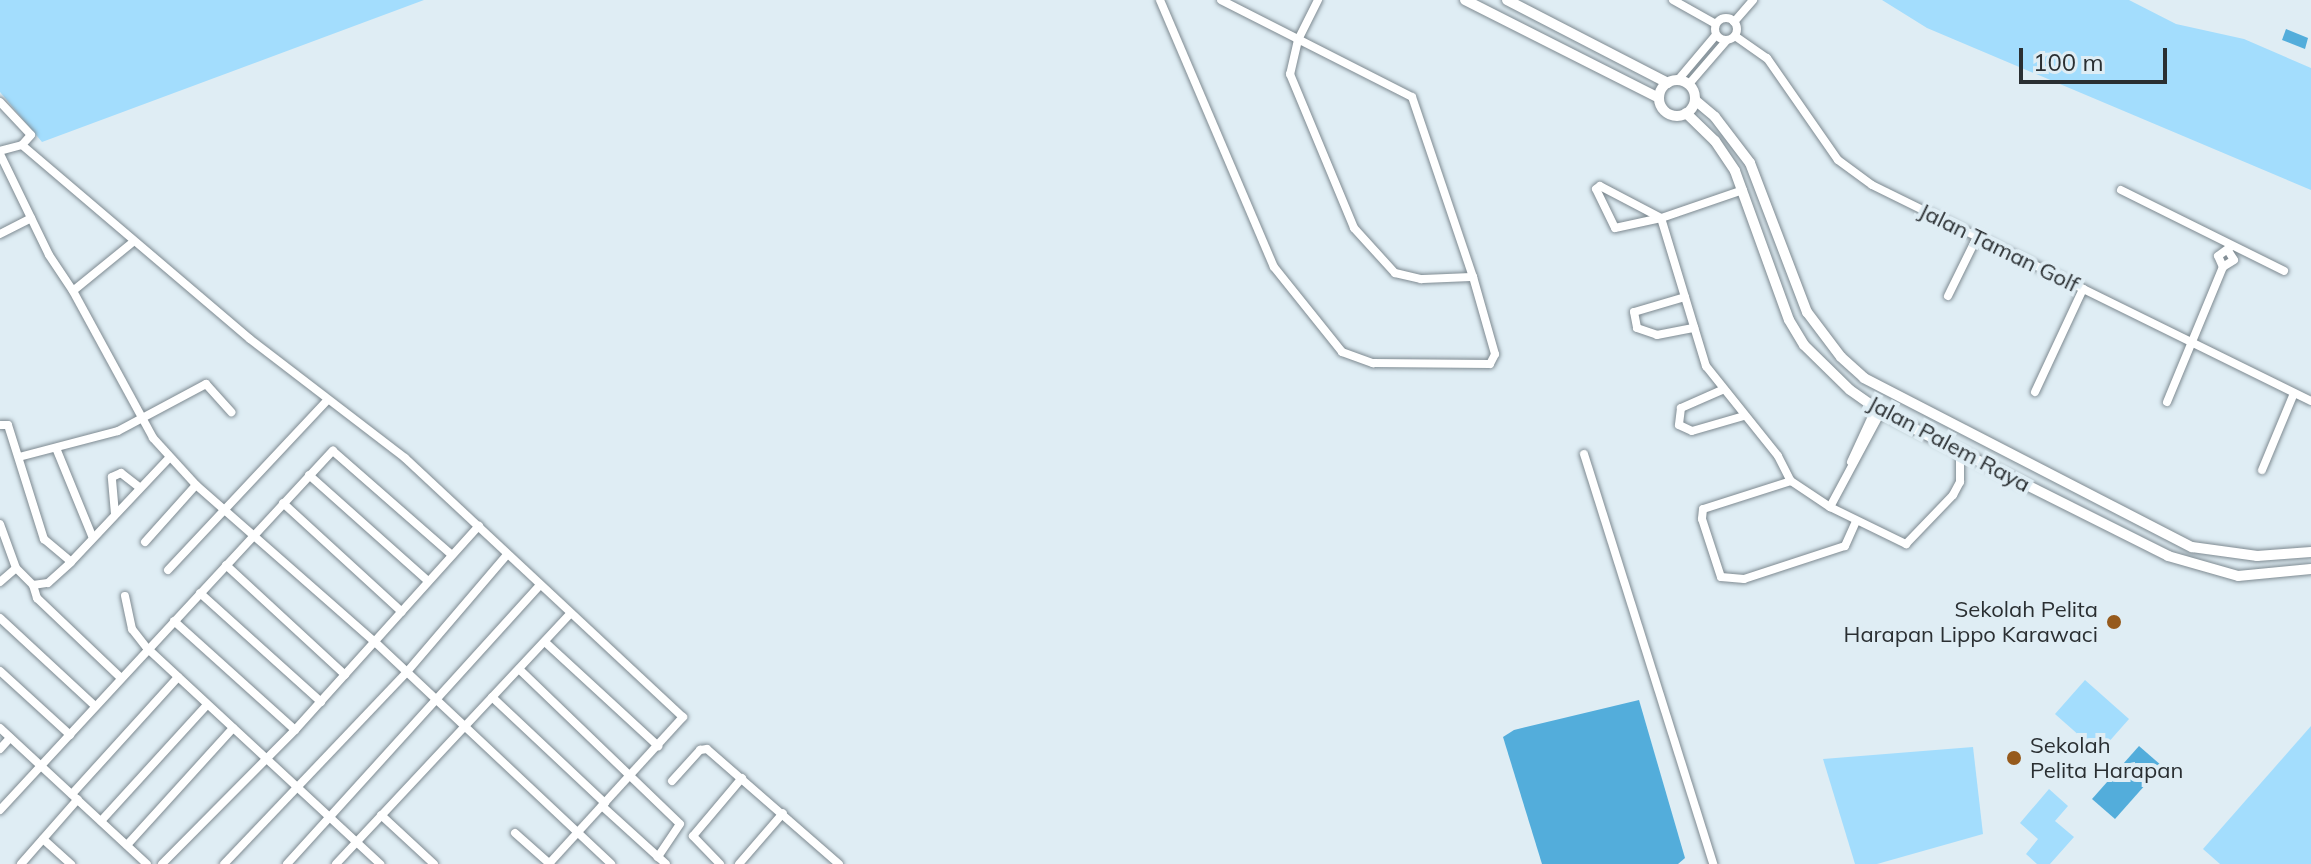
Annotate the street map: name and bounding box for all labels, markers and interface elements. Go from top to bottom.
scale bar [2023,32,2171,82]
text: 100 m [2033,47,2104,77]
street label: Jalan Taman Golf [1915,198,2083,298]
street label: Jalan Palem Raya [1863,390,2035,498]
place label: Sekolah Pelita Harapan Lippo Karawaci [1844,596,2098,648]
marker: Sekolah Pelita Harapan Lippo Karawaci [2105,613,2123,631]
place label: Sekolah Pelita Harapan [2030,732,2183,784]
marker: Sekolah Pelita Harapan [2005,749,2023,767]

